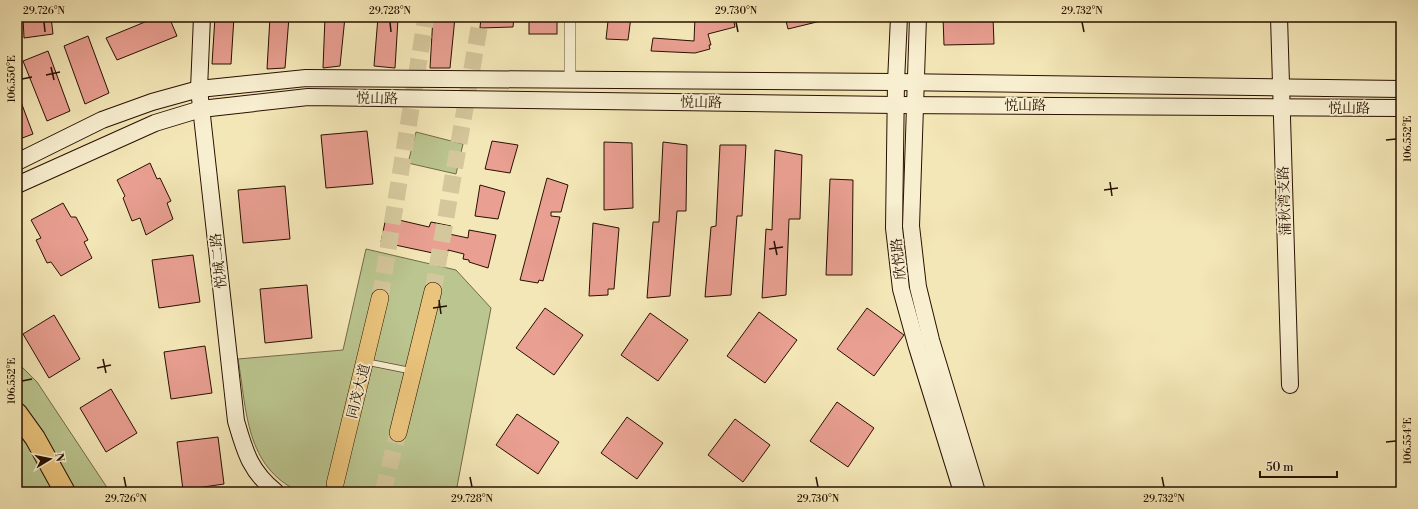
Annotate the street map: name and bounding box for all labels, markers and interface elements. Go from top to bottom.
text: 29.726°N [23,5,65,17]
text: 29.728°N [369,5,411,17]
text: 29.730°N [715,5,758,17]
text: 29.732°N [1061,5,1103,17]
text: 106.550°E [6,55,18,103]
street label: 悦山路 [356,90,398,108]
street label: 悦山路 [680,94,722,112]
street label: 悦山路 [1004,97,1046,115]
street label: 悦山路 [1328,100,1370,118]
text: 106.552°E [1402,116,1414,162]
street label: 蒲秋湾支路 [1275,166,1295,236]
street label: 悦城二路 [207,232,231,290]
street label: 欣悦路 [888,237,910,281]
text: 106.552°E [6,358,18,404]
street label: 同茂大道 [343,362,374,421]
text: 106.554°E [1402,418,1414,464]
north arrow [30,439,70,479]
text: N [51,452,67,463]
scale bar [1260,453,1337,479]
text: 50 m [1266,460,1294,475]
text: 29.726°N [105,493,147,505]
text: 29.728°N [451,493,493,505]
text: 29.730°N [797,493,840,505]
text: 29.732°N [1143,493,1185,505]

